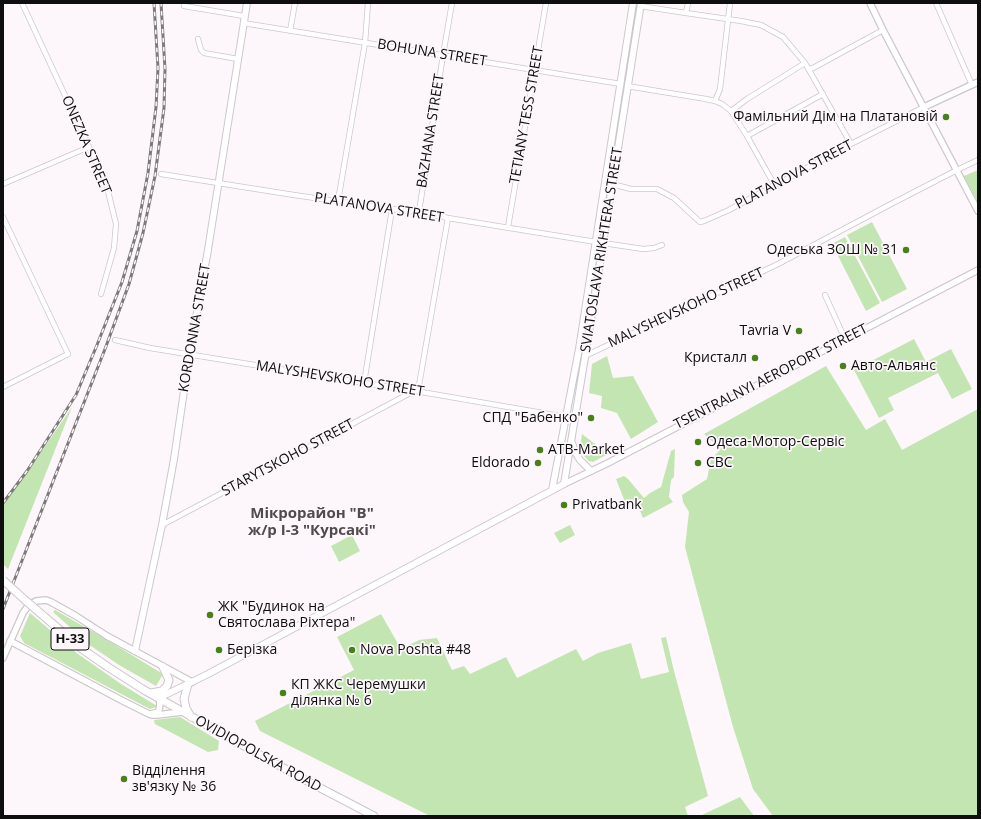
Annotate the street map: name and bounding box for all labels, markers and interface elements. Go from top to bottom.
street label: BOHUNA STREET [376,36,488,70]
street label: TETIANY TESS STREET [507,45,547,185]
street label: BAZHANA STREET [414,73,448,189]
street label: ONEZKA STREET [58,93,114,197]
place label: Фамільний Дім на Платановій [733,109,938,125]
marker: Фамільний Дім на Платановій [941,112,951,122]
street label: PLATANOVA STREET [732,137,856,213]
street label: SVIATOSLAVA RIKHTERA STREET [577,146,627,354]
street label: PLATANOVA STREET [313,189,445,227]
place label: Одеська ЗОШ № 31 [767,242,898,258]
marker: Одеська ЗОШ № 31 [901,245,911,255]
street label: KORDONNA STREET [175,263,215,393]
street label: MALYSHEVSKOHO STREET [605,264,767,352]
street label: TSENTRALNYI AEROPORT STREET [671,321,871,433]
place label: Tavria V [739,323,791,339]
marker: Tavria V [794,326,804,336]
place label: Кристалл [684,350,747,366]
marker: Кристалл [750,353,760,363]
street label: MALYSHEVSKOHO STREET [255,357,425,401]
place label: Авто-Альянс [851,358,936,374]
marker: Авто-Альянс [838,361,848,371]
place label: СПД "Бабенко" [483,410,583,426]
marker: СПД "Бабенко" [586,413,596,423]
street label: STARYTSKOHO STREET [219,416,357,500]
place label: Одеса-Мотор-Сервіс [706,434,844,450]
marker: Одеса-Мотор-Сервіс [693,437,703,447]
place label: ATB-Market [548,442,624,458]
marker: ATB-Market [535,445,545,455]
place label: Eldorado [471,455,530,471]
place label: СВС [706,455,733,471]
marker: Eldorado [533,458,543,468]
marker: СВС [693,458,703,468]
place label: Privatbank [572,497,642,513]
marker: Privatbank [559,500,569,510]
district label: Мікрорайон "В" ж/р I-3 "Курсакі" [248,505,376,540]
place label: ЖК "Будинок на Святослава Ріхтера" [218,599,355,632]
marker: ЖК "Будинок на Святослава Ріхтера" [205,610,215,620]
road number: Н-33 [51,628,89,650]
place label: Берізка [227,642,277,658]
place label: Nova Poshta #48 [360,642,471,658]
marker: Берізка [214,645,224,655]
marker: Nova Poshta #48 [347,645,357,655]
place label: КП ЖКС Черемушки ділянка № 6 [291,677,426,710]
marker: КП ЖКС Черемушки ділянка № 6 [278,688,288,698]
street label: OVIDIOPOLSKA ROAD [192,712,324,796]
place label: Відділення зв'язку № 36 [132,763,216,796]
marker: Відділення зв'язку № 36 [119,774,129,784]

